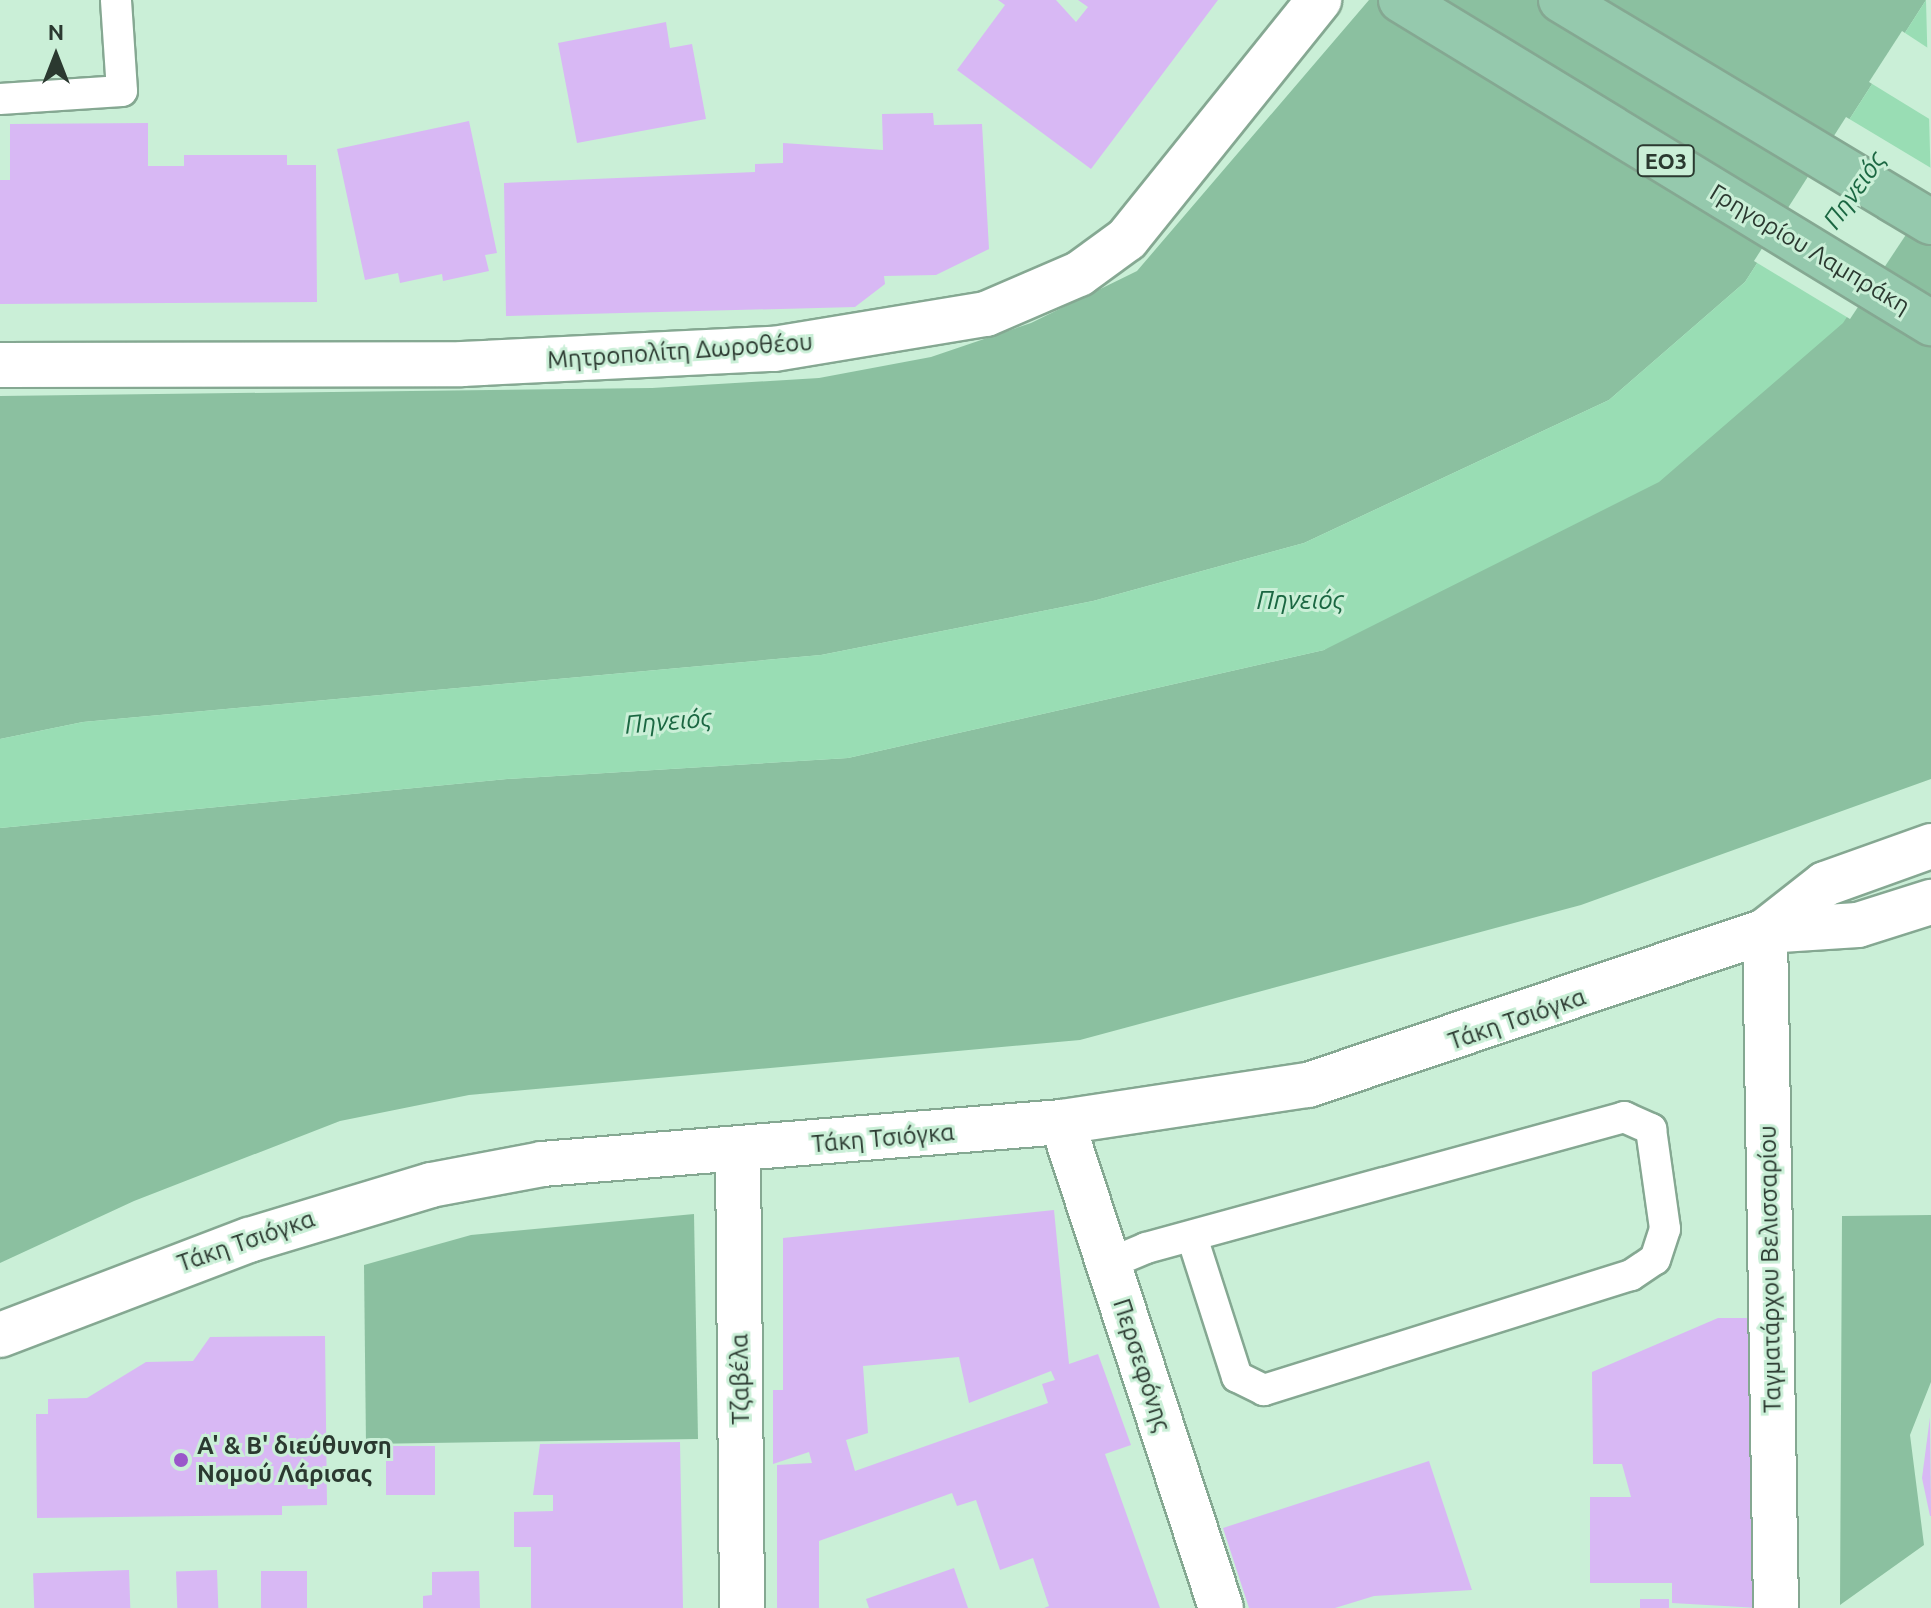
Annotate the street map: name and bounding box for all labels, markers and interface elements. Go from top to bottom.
north arrow [16,16,96,96]
text: N [48,19,64,44]
road number: ΕΟ3 [1636,143,1696,179]
water label: Πηνειός [1816,145,1892,235]
street label: Γρηγορίου Λαμπράκη [1705,178,1915,320]
street label: Μητροπολίτη Δωροθέου [546,327,814,375]
water label: Πηνειός [1256,584,1344,616]
water label: Πηνειός [623,702,713,740]
street label: Τάκη Τσιόγκα [1445,982,1589,1056]
street label: Τάκη Τσιόγκα [810,1117,956,1159]
street label: Ταγματάρχου Βελισσαρίου [1753,1125,1787,1413]
street label: Τάκη Τσιόγκα [174,1204,318,1278]
street label: Περσεφόνης [1107,1295,1177,1435]
street label: Τζαβέλα [725,1333,755,1425]
place label: Α' & Β' διεύθυνση Νομού Λάρισας [197,1432,392,1488]
marker: Α' & Β' διεύθυνση Νομού Λάρισας [172,1451,190,1469]

